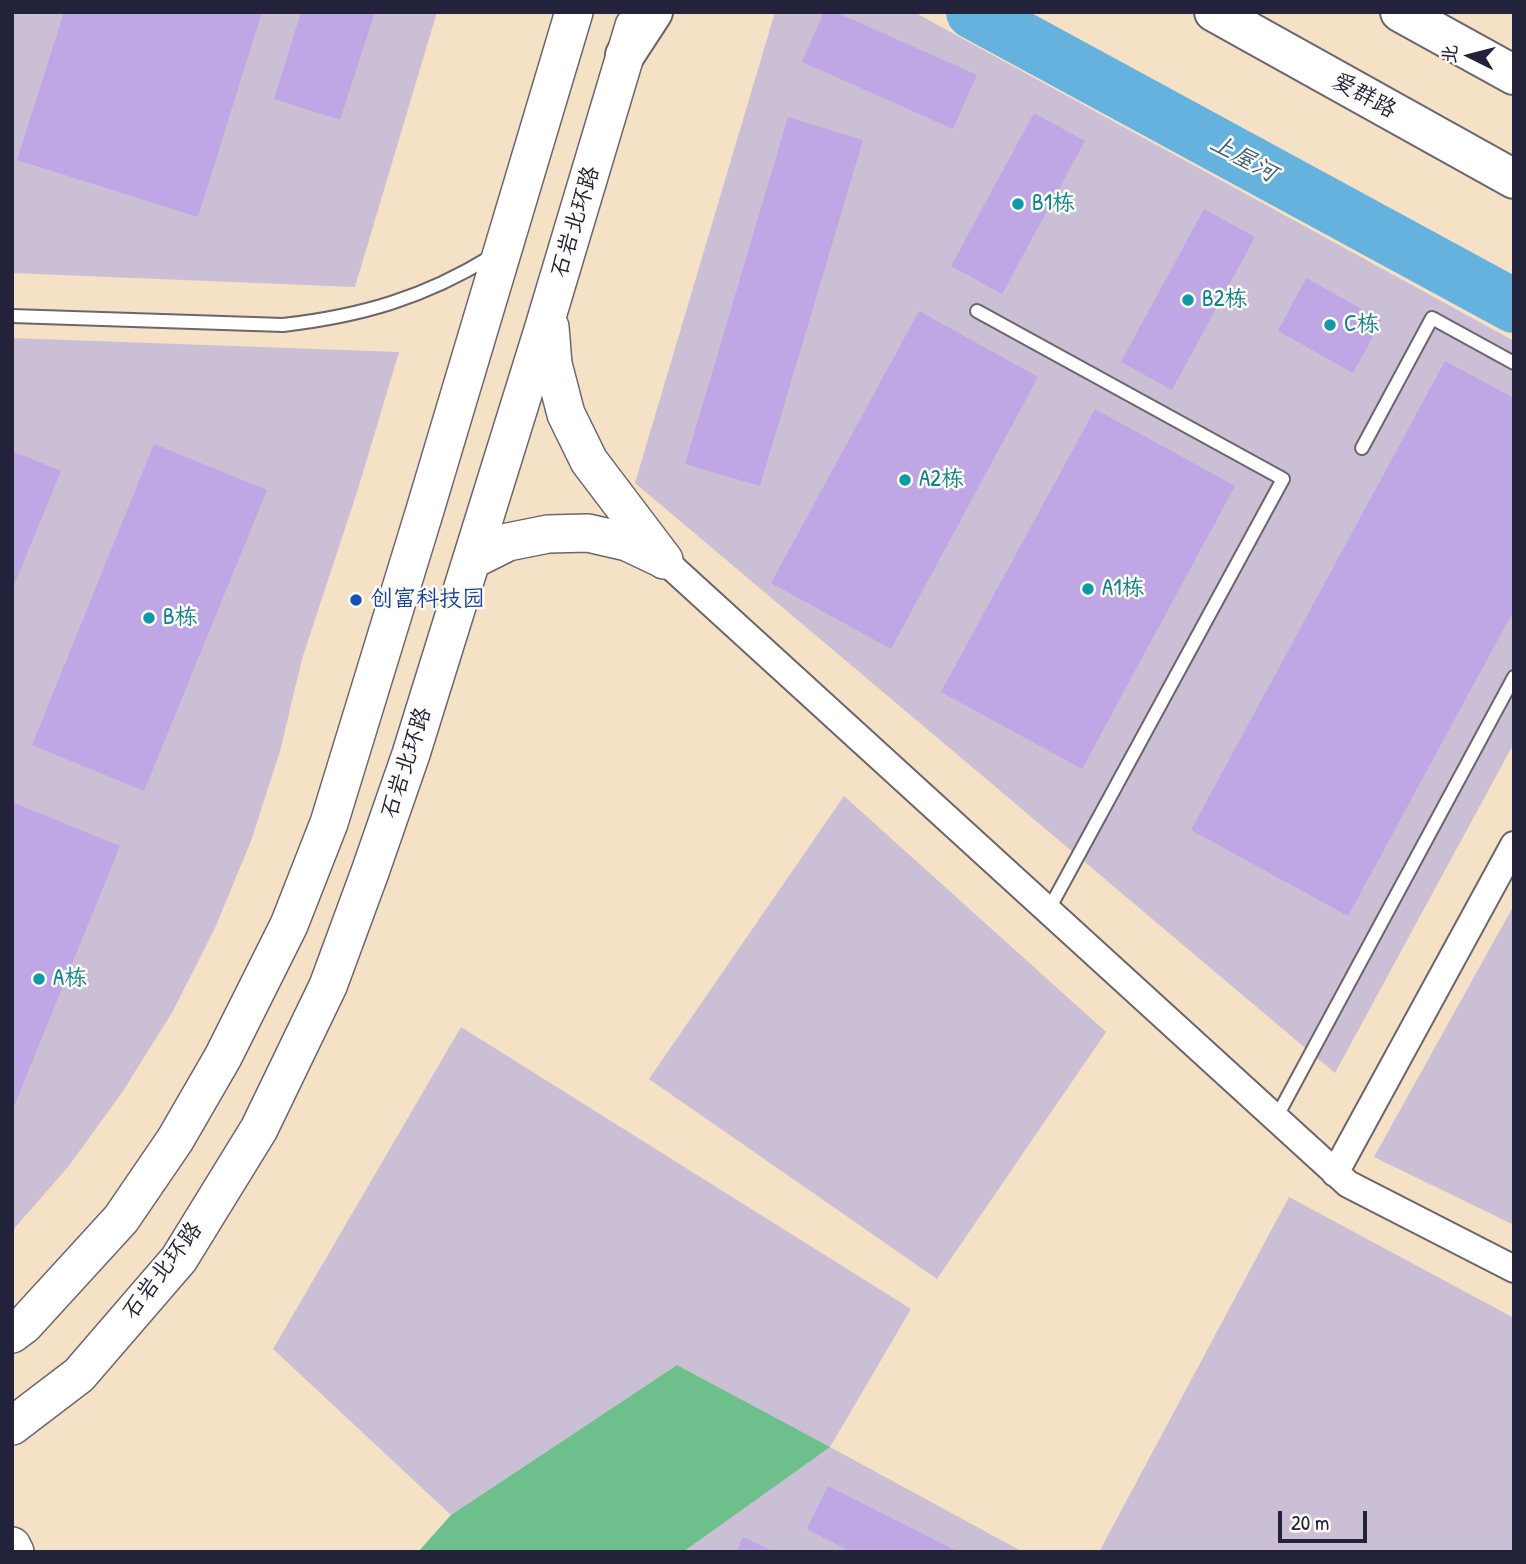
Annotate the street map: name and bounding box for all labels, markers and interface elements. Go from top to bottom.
north arrow [1435,21,1505,91]
text: 北 [1435,43,1463,65]
street label: 爱群路 [1327,67,1401,125]
water label: 上屋河 [1205,129,1281,189]
street label: 石岩北环路 [546,163,606,281]
place label: B1栋 [1032,190,1075,218]
marker: B1栋 [1010,196,1026,212]
place label: B2栋 [1202,286,1247,314]
marker: B2栋 [1180,292,1196,308]
place label: C栋 [1344,311,1380,339]
marker: C栋 [1322,317,1338,333]
place label: A2栋 [919,466,964,494]
marker: A2栋 [897,472,913,488]
place label: A1栋 [1102,575,1145,603]
marker: A1栋 [1080,581,1096,597]
place label: 创富科技园 [370,586,485,614]
marker: 创富科技园 [348,592,364,608]
place label: B栋 [163,604,198,632]
marker: B栋 [141,610,157,626]
street label: 石岩北环路 [376,704,438,822]
place label: A栋 [53,965,87,993]
marker: A栋 [31,971,47,987]
street label: 石岩北环路 [117,1217,209,1325]
scale bar [1281,1498,1370,1542]
text: 20 m [1291,1508,1329,1537]

